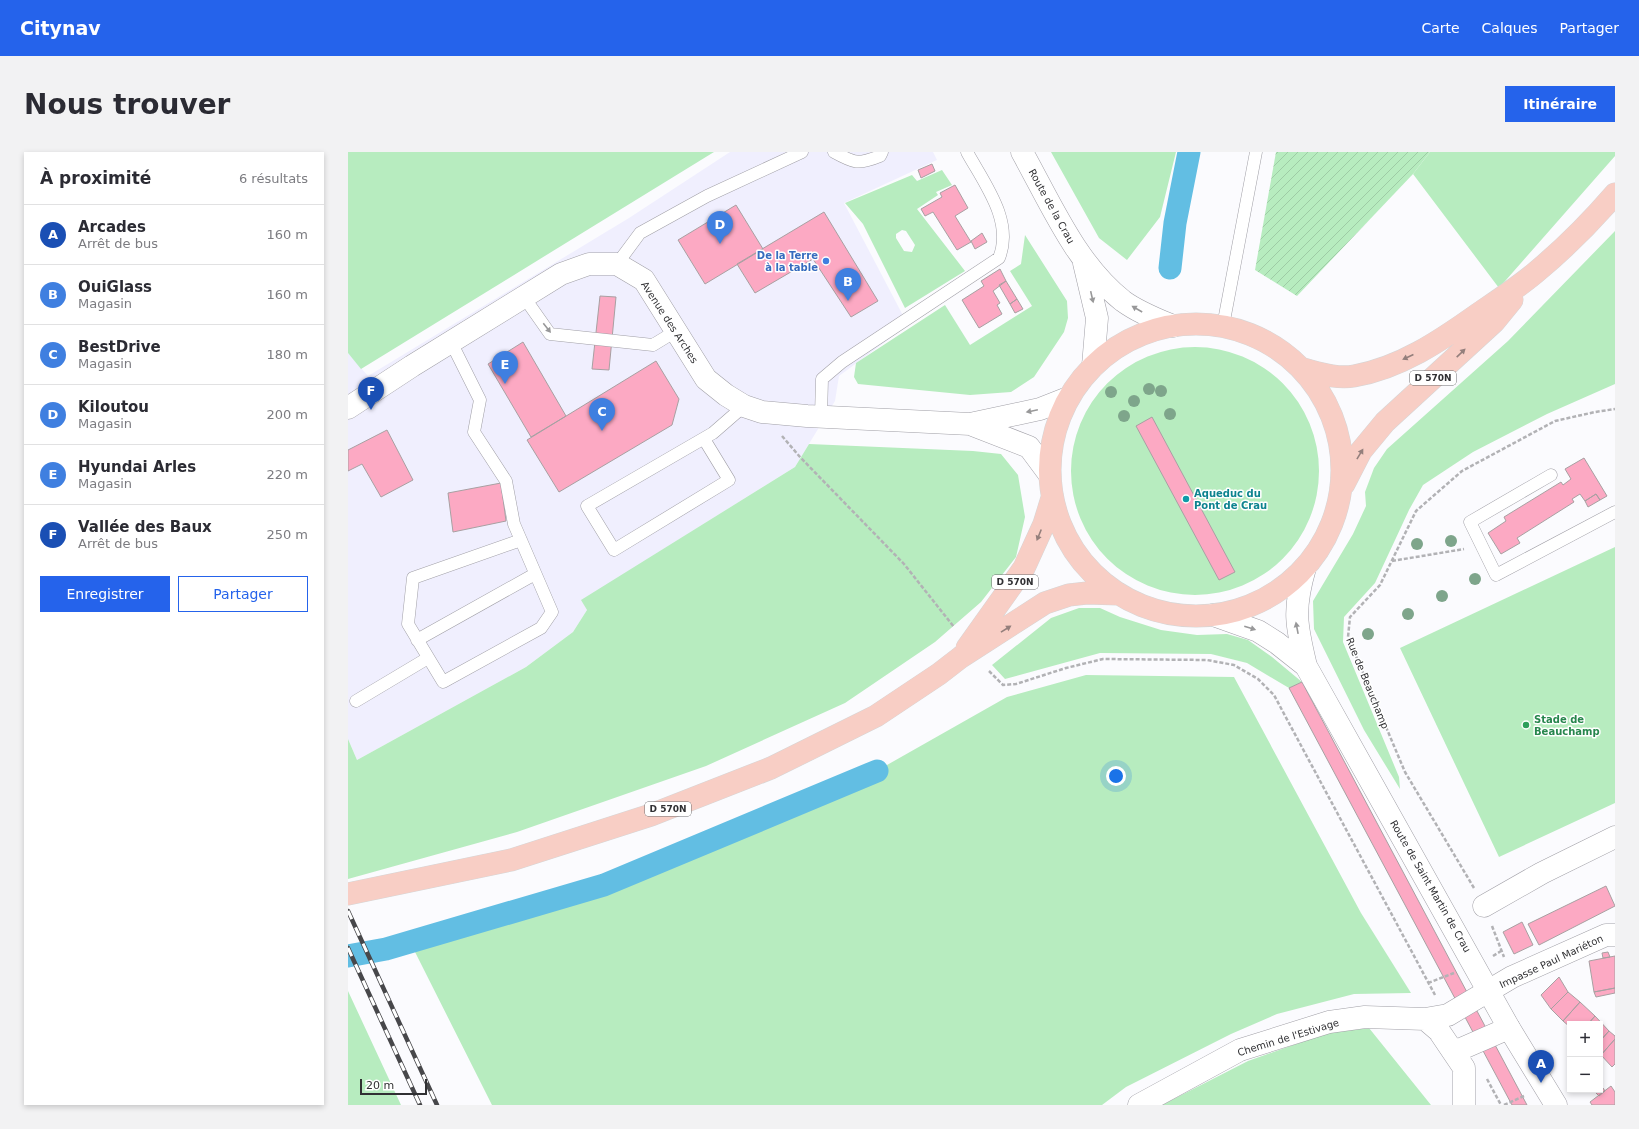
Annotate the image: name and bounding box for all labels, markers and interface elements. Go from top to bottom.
text: Citynav [20,17,101,39]
text: Carte [1421,20,1460,36]
text: Calques [1482,20,1538,36]
text: Partager [1560,20,1619,36]
button: Itinéraire [1505,86,1615,122]
text: Nous trouver [24,88,230,121]
street label: Route de la Crau [1027,167,1077,245]
text: À proximité [40,168,151,188]
text: 6 résultats [239,171,308,186]
pin: D [707,211,733,244]
text: Arcades [78,218,146,236]
text: A [48,227,58,242]
text: 160 m [266,227,308,242]
text: Arrêt de bus [78,236,158,251]
place label: De la Terre à la table [757,250,818,273]
marker: De la Terre à la table [821,256,831,266]
pin: B [835,268,861,301]
text: OuiGlass [78,278,152,296]
street label: Avenue des Arches [639,279,700,365]
text: B [48,287,58,302]
text: 160 m [266,287,308,302]
one-way arrow [1089,292,1095,304]
text: Magasin [78,296,132,311]
one-way arrow [1131,306,1143,313]
one-way arrow [543,323,551,334]
text: BestDrive [78,338,161,356]
text: C [48,347,58,362]
text: 180 m [266,347,308,362]
one-way arrow [1456,348,1466,358]
pin: E [492,351,518,384]
one-way arrow [1403,354,1414,360]
text: Magasin [78,356,132,371]
road number: D 570N [1410,371,1456,385]
pin: F [358,377,384,410]
text: Kiloutou [78,398,149,416]
pin: C [589,398,615,431]
text: D [48,407,58,422]
text: 200 m [266,407,308,422]
one-way arrow [1025,408,1038,414]
text: Magasin [78,416,132,431]
one-way arrow [1356,449,1364,459]
text: Hyundai Arles [78,458,196,476]
text: E [49,467,57,482]
text: 220 m [266,467,308,482]
text: Magasin [78,476,132,491]
place label: Aqueduc du Pont de Crau [1194,488,1267,511]
marker: Aqueduc du Pont de Crau [1181,494,1191,504]
text: Vallée des Baux [78,518,212,536]
text: F [49,527,57,542]
text: 250 m [266,527,308,542]
one-way arrow [1036,529,1042,541]
text: Arrêt de bus [78,536,158,551]
road number: D 570N [992,575,1038,589]
button: Enregistrer [40,576,170,612]
button: Partager [178,576,308,612]
one-way arrow [1294,622,1300,634]
one-way arrow [1000,625,1011,633]
one-way arrow [1244,625,1256,631]
street label: Rue de Beauchamp [1344,636,1391,730]
place label: Stade de Beauchamp [1534,714,1600,737]
marker: Stade de Beauchamp [1521,720,1531,730]
your location [1106,766,1126,786]
road number: D 570N [645,802,691,816]
street label: Route de Saint Martin de Crau [1388,818,1473,954]
street label: Impasse Paul Mariéton [1498,933,1605,990]
street label: Chemin de l'Estivage [1236,1017,1340,1058]
map controls [1567,1021,1603,1093]
button: + [1567,1021,1603,1057]
pin: A [1528,1050,1554,1083]
button: − [1567,1057,1603,1093]
scale bar [360,1077,427,1096]
text: 20 m [366,1079,394,1092]

